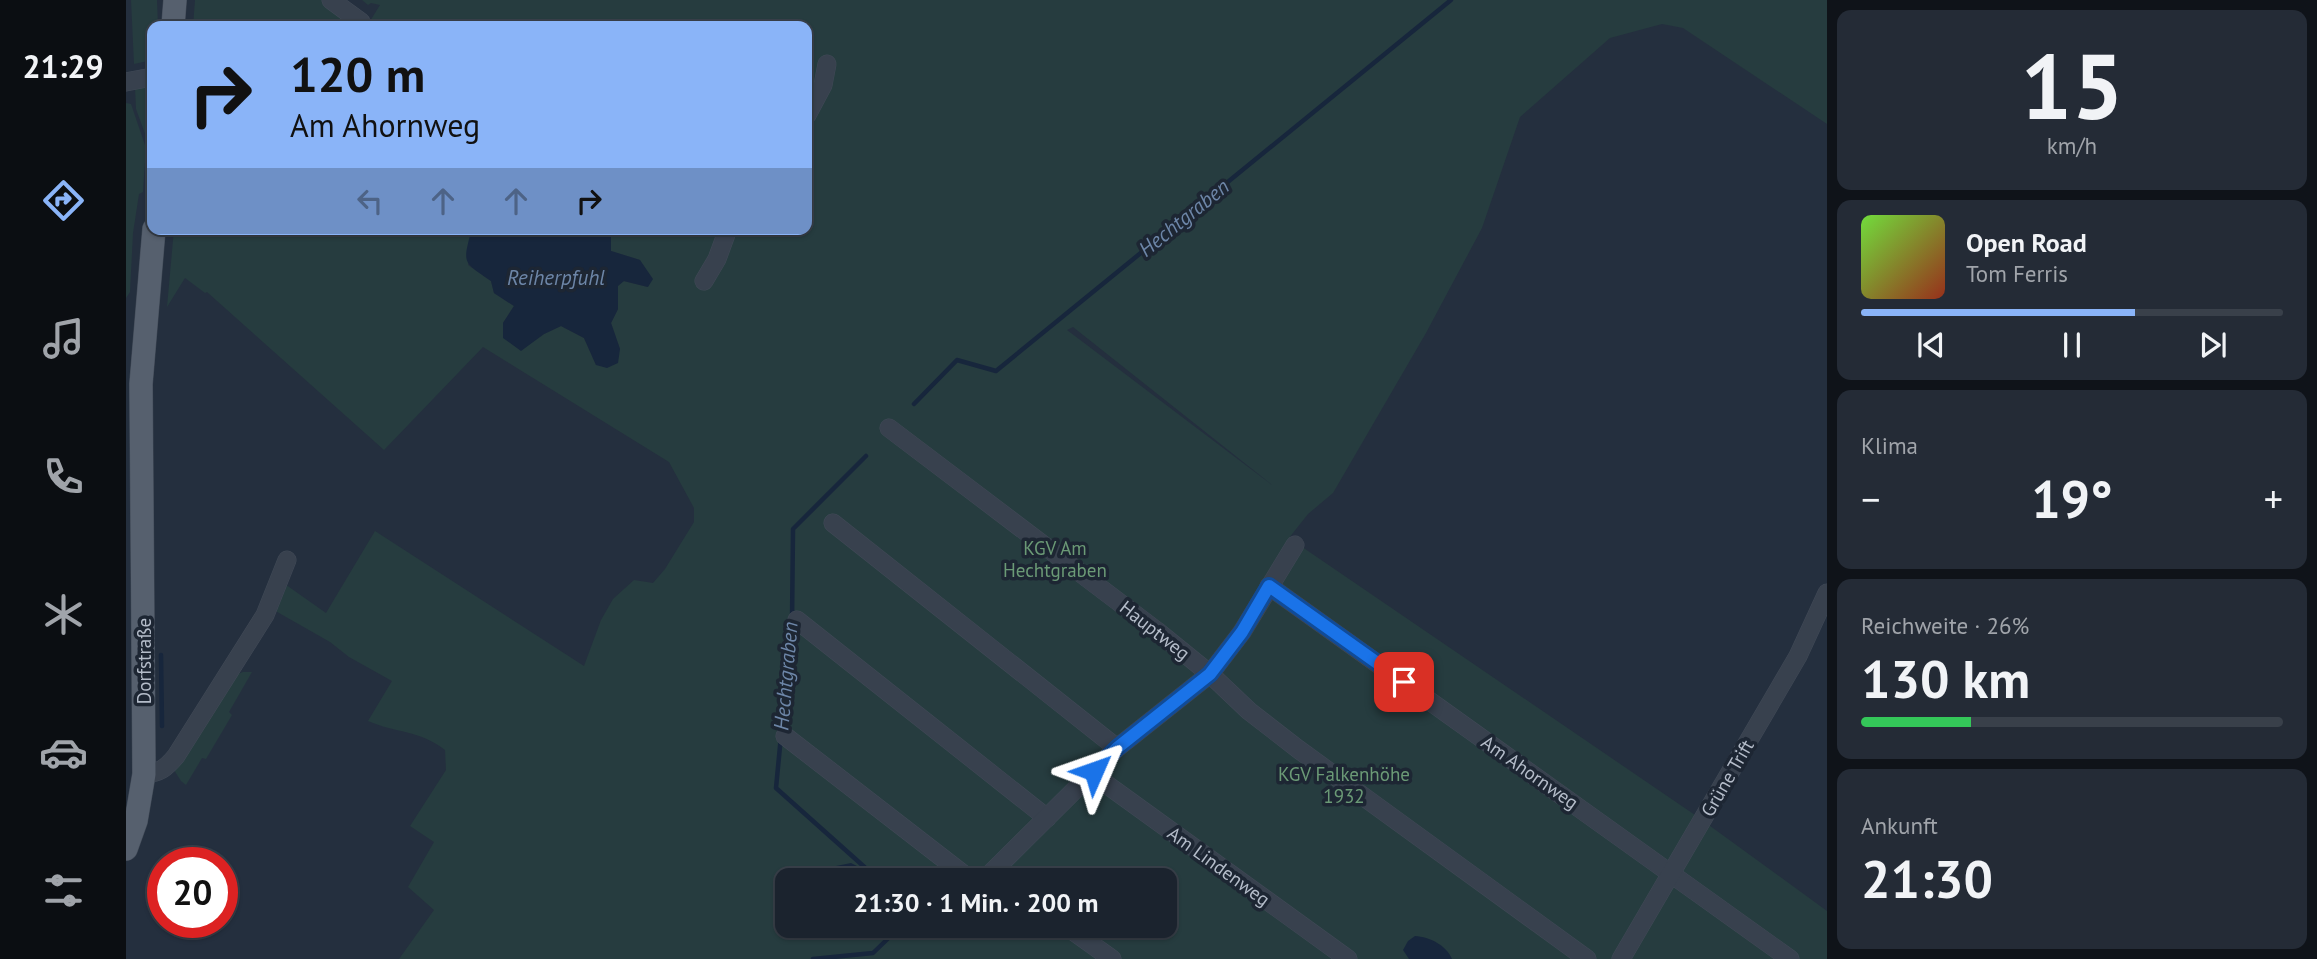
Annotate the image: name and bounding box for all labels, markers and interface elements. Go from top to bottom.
text: 15 [2020,26,2124,144]
text: 120 m [290,42,425,106]
text: 21:29 [22,45,104,87]
icon: right [175,49,266,140]
text: Am Ahornweg [290,104,480,146]
text: km/h [2047,131,2097,160]
water label: Hechtgraben [1133,173,1235,262]
icon: directions [39,176,88,225]
icon: left [351,182,389,220]
icon: ahead [424,182,462,220]
icon: ahead [497,182,535,220]
icon: right [570,182,608,220]
text: Open Road [1966,226,2087,259]
text: Tom Ferris [1966,259,2068,288]
water label: Reiherpfuhl [507,264,605,291]
icon: music [39,314,88,363]
icon: previous [1912,326,1950,364]
icon: pause [2053,326,2091,364]
icon: next [2194,326,2232,364]
text: Klima [1861,431,1918,460]
icon: phone [39,452,88,501]
text: 19° [2031,465,2113,532]
text: − [1861,474,1880,523]
text: + [2264,474,2283,523]
park label: KGV Am Hechtgraben [1003,536,1107,582]
icon: climate [39,590,88,639]
street label: Hauptweg [1115,595,1195,665]
text: Reichweite · 26% [1861,611,2029,640]
street label: Dorfstraße [132,618,156,704]
water label: Hechtgraben [767,620,804,731]
text: 130 km [1861,645,2030,712]
pin [1374,652,1434,712]
icon: arrive [1385,663,1423,701]
icon: car [39,728,88,777]
street label: Am Ahornweg [1477,730,1583,814]
position arrow [1057,734,1131,808]
street label: Grüne Trift [1695,735,1759,821]
park label: KGV Falkenhöhe 1932 [1278,762,1410,808]
text: Ankunft [1861,811,1938,840]
street label: Am Lindenweg [1163,821,1275,911]
text: 21:30 [1861,845,1993,912]
speed limit sign: 20 [147,847,238,938]
icon: filters [39,866,88,915]
text: 21:30 · 1 Min. · 200 m [853,886,1099,919]

